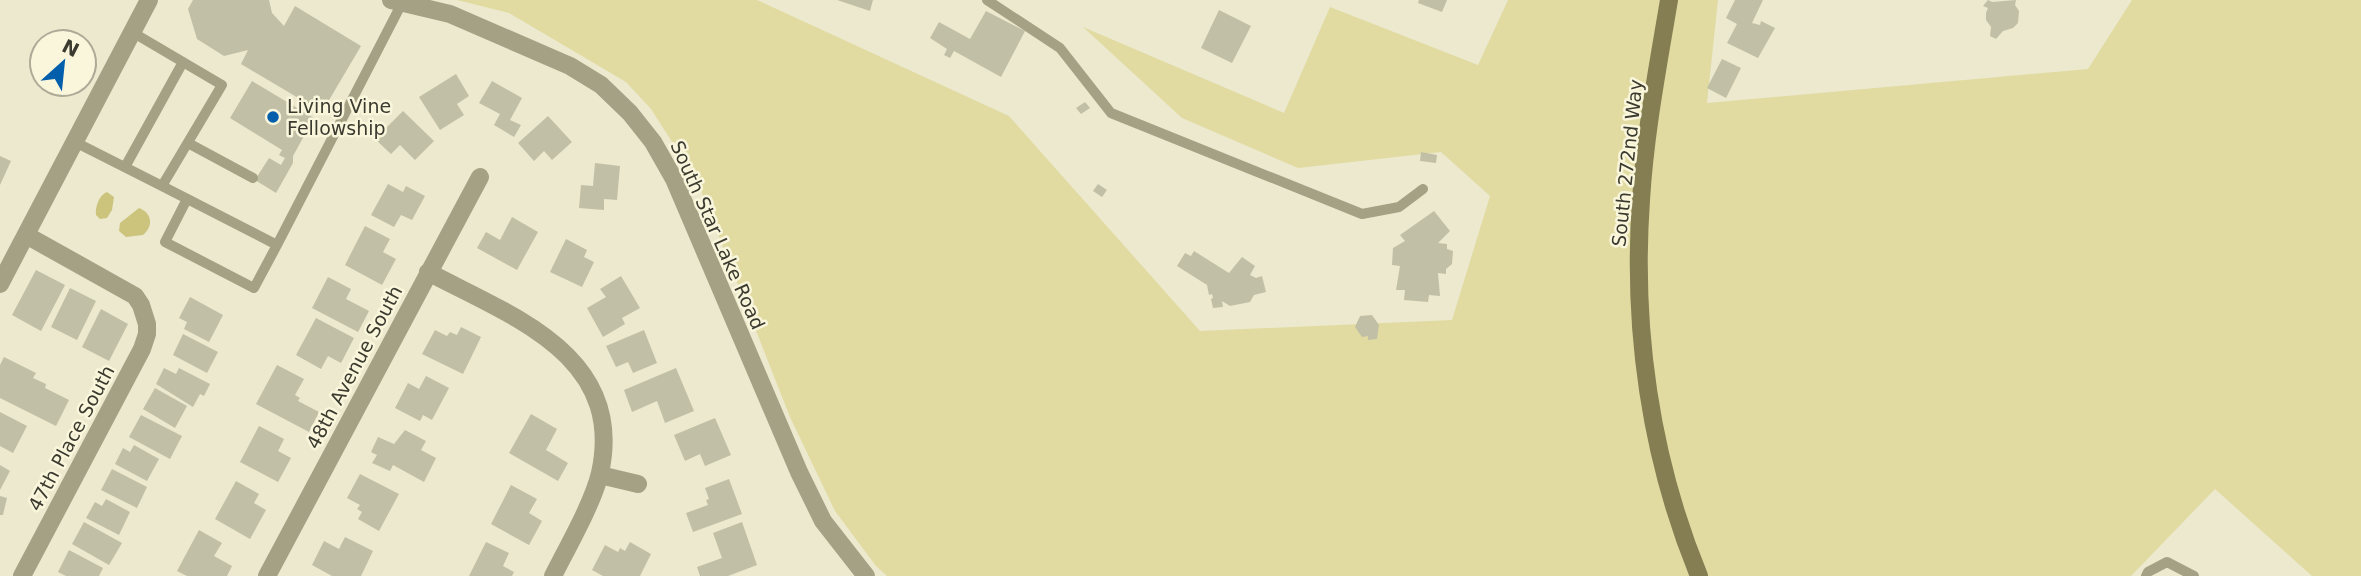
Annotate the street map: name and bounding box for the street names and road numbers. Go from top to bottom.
street label: South 272nd Way [1607,78,1647,248]
street label: South Star Lake Road [666,137,770,333]
street label: 48th Avenue South [302,282,406,452]
street label: 47th Place South [23,362,119,514]

